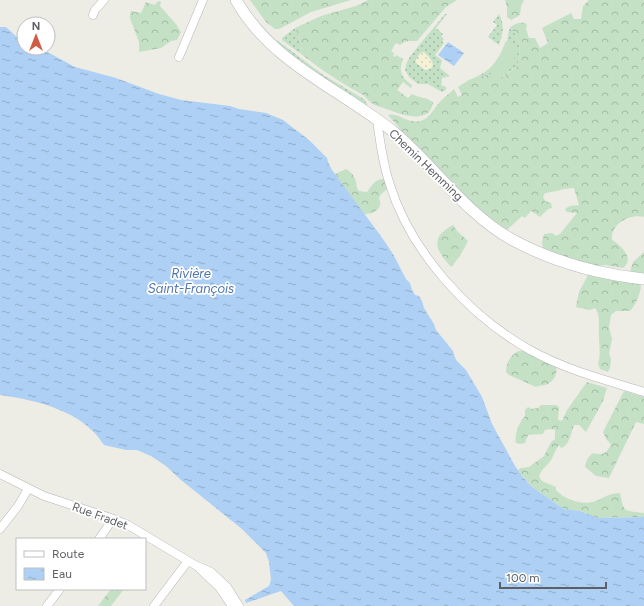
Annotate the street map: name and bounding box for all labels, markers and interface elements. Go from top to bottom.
north arrow [16,16,56,56]
text: N [32,20,40,33]
street label: Chemin Hemming [386,126,466,204]
water label: Rivière Saint-François [148,266,234,296]
street label: Rue Fradet [70,499,130,533]
legend [16,538,146,590]
text: Route [52,547,85,561]
scale bar [500,564,606,590]
text: Eau [52,567,72,581]
text: 100 m [506,571,540,585]

